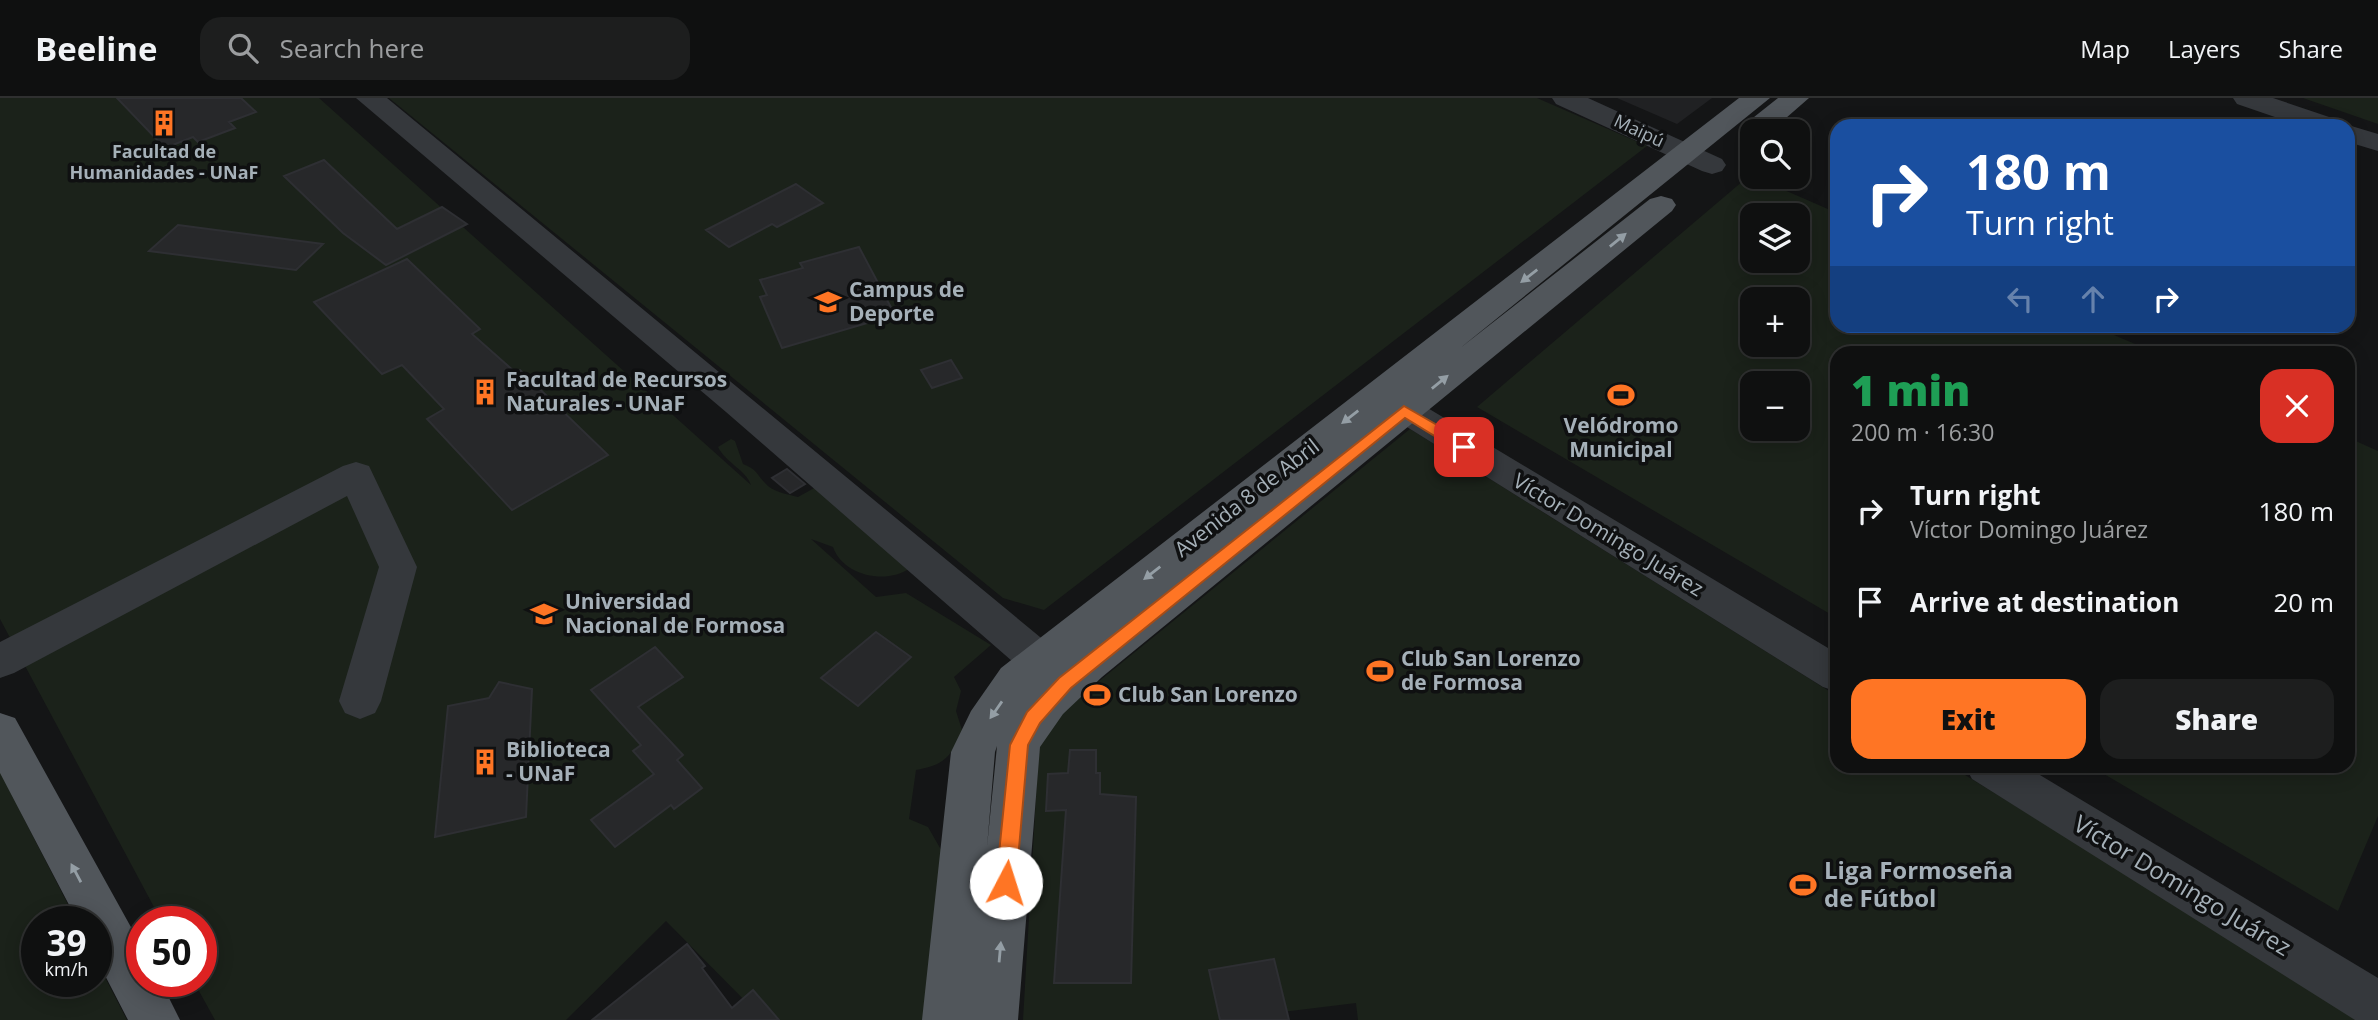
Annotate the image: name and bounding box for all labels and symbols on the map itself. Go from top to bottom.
building icon: Facultad de Humanidades - UNaF [149,108,179,138]
street label: Maipú [1610,108,1668,152]
place label: Facultad de Humanidades - UNaF [70,139,258,184]
one-way arrow [1608,233,1626,248]
one-way arrow [1520,269,1538,284]
place label: Campus de Deporte [849,275,964,327]
school or university icon: Campus de Deporte [813,287,843,317]
place label: Facultad de Recursos Naturales - UNaF [506,365,727,417]
one-way arrow [1430,375,1448,390]
building icon: Facultad de Recursos Naturales - UNaF [470,377,500,407]
sports icon: Velódromo Municipal [1606,380,1636,410]
one-way arrow [1342,410,1360,425]
place label: Velódromo Municipal [1564,411,1678,463]
pin [1434,417,1494,477]
street label: Avenida 8 de Abril [1168,432,1325,563]
street label: Víctor Domingo Juárez [1508,466,1709,602]
one-way arrow [1144,566,1162,581]
place label: Universidad Nacional de Formosa [565,587,785,639]
school or university icon: Universidad Nacional de Formosa [529,599,559,629]
place label: Club San Lorenzo de Formosa [1401,644,1581,696]
sports icon: Club San Lorenzo de Formosa [1365,656,1395,686]
sports icon: Club San Lorenzo [1082,680,1112,710]
place label: Club San Lorenzo [1118,680,1298,708]
one-way arrow [989,701,1003,719]
place label: Biblioteca - UNaF [506,735,611,787]
building icon: Biblioteca - UNaF [470,747,500,777]
street label: Víctor Domingo Juárez [2068,807,2298,963]
position arrow [969,846,1043,920]
place label: Liga Formoseña de Fútbol [1824,853,2013,914]
one-way arrow [70,864,82,883]
sports icon: Liga Formoseña de Fútbol [1788,870,1818,900]
speed limit sign: 50 [126,906,217,997]
one-way arrow [994,941,1005,963]

